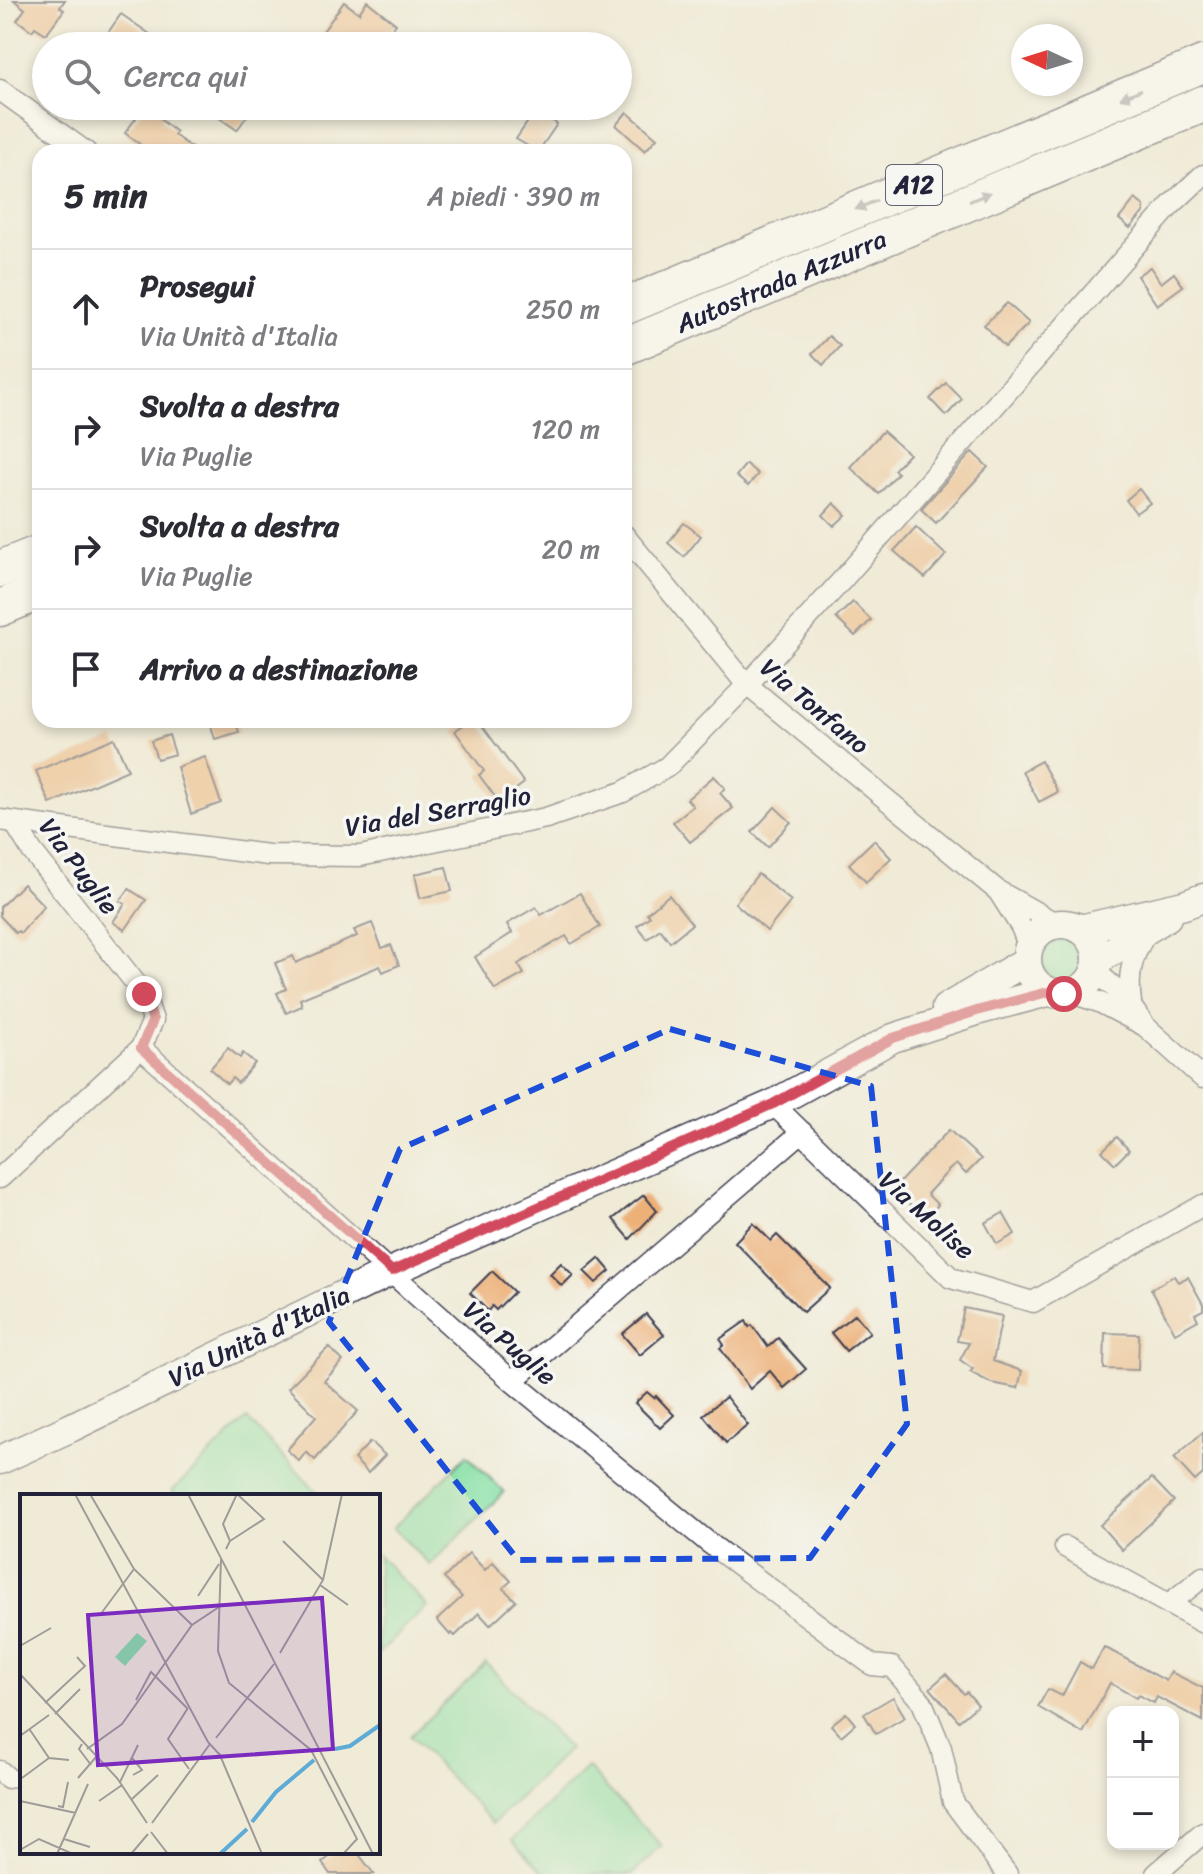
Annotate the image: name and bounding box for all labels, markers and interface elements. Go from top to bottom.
north arrow [1011,24,1083,96]
search box [32,32,632,120]
text: Cerca qui [124,49,247,103]
icon: search [60,54,104,98]
one-way arrow [1119,87,1143,100]
road number: A12 [886,165,942,205]
text: 5 min [64,166,147,226]
text: A piedi · 390 m [427,173,600,219]
one-way arrow [968,191,992,204]
one-way arrow [854,199,878,212]
street label: Autostrada Azzurra [667,216,894,347]
text: Prosegui [140,259,254,313]
text: 250 m [526,286,600,332]
icon: ahead [64,287,108,331]
text: Via Unità d'Italia [140,313,338,359]
text: Svolta a destra [140,379,339,433]
text: 120 m [531,406,600,452]
icon: right [64,407,108,451]
text: Via Puglie [140,433,253,479]
text: Svolta a destra [140,499,339,553]
text: 20 m [542,526,600,572]
icon: right [64,527,108,571]
text: Via Puglie [140,553,253,599]
text: Arrivo a destinazione [140,642,418,696]
street label: Via Tonfano [749,646,881,766]
icon: arrive [64,647,108,691]
street label: Via del Serraglio [342,772,534,850]
street label: Via Puglie [27,807,131,925]
route end [126,976,162,1012]
route start [1046,976,1082,1012]
street label: Via Molise [868,1159,986,1271]
street label: Via Unità d'Italia [160,1272,358,1400]
street label: Via Puglie [452,1289,568,1397]
inset map [20,1494,380,1854]
map controls [1107,1706,1179,1850]
button: + [1107,1706,1179,1778]
button: − [1107,1778,1179,1850]

